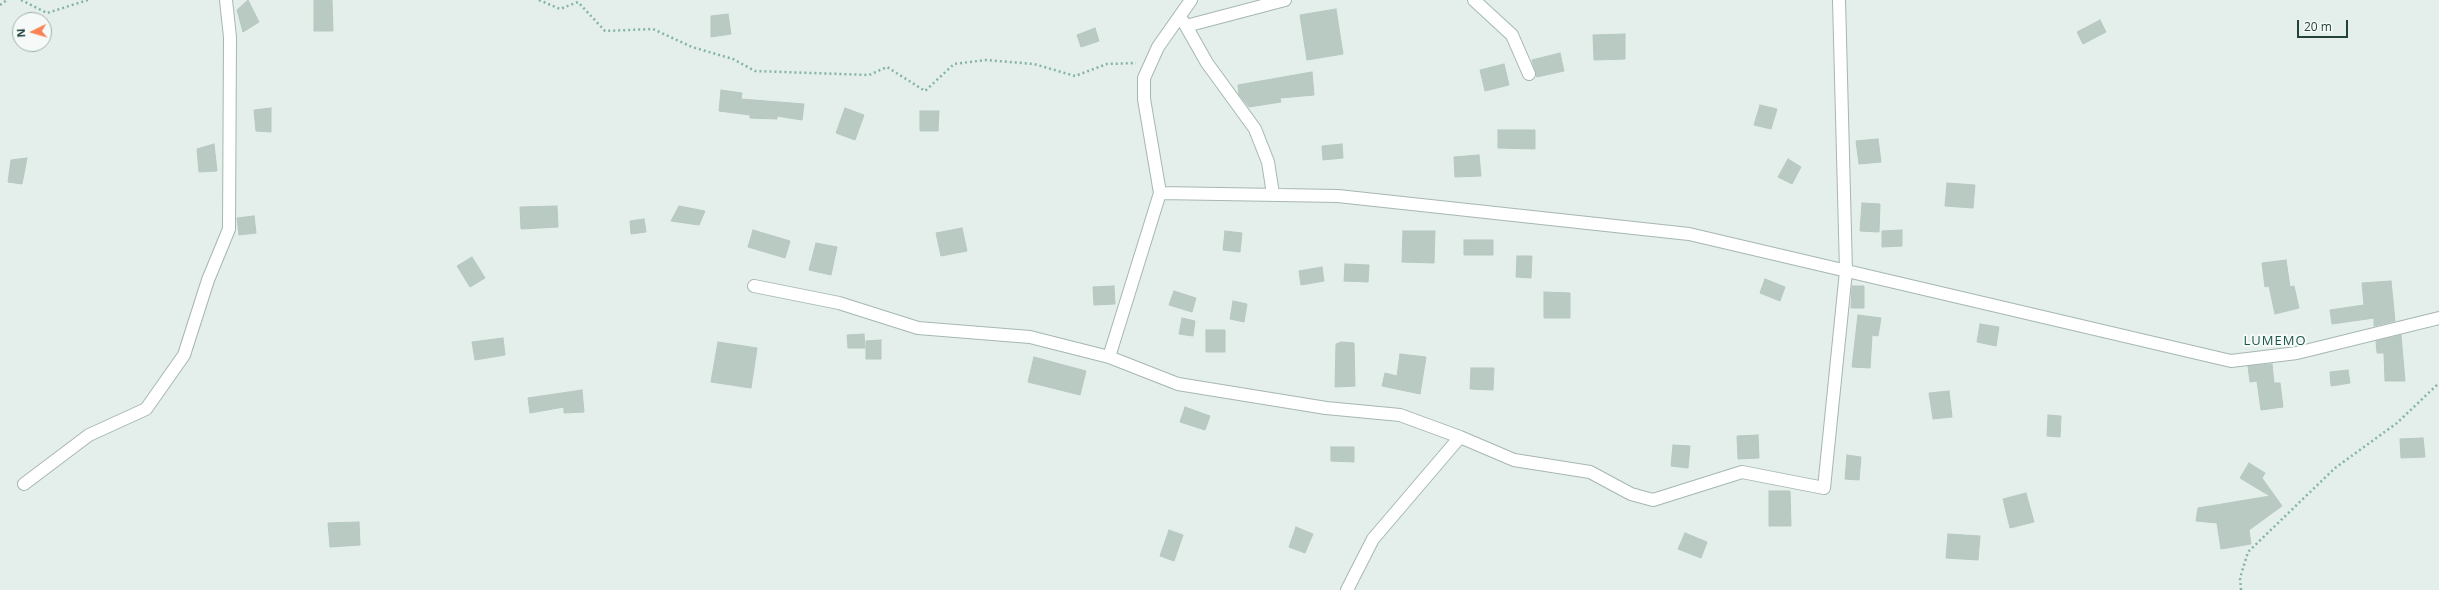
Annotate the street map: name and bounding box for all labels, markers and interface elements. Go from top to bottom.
north arrow [12,12,52,52]
scale bar [2299,12,2350,38]
text: 20 m [2304,18,2332,35]
text: N [13,28,28,38]
district label: LUMEMO [2244,333,2306,349]

